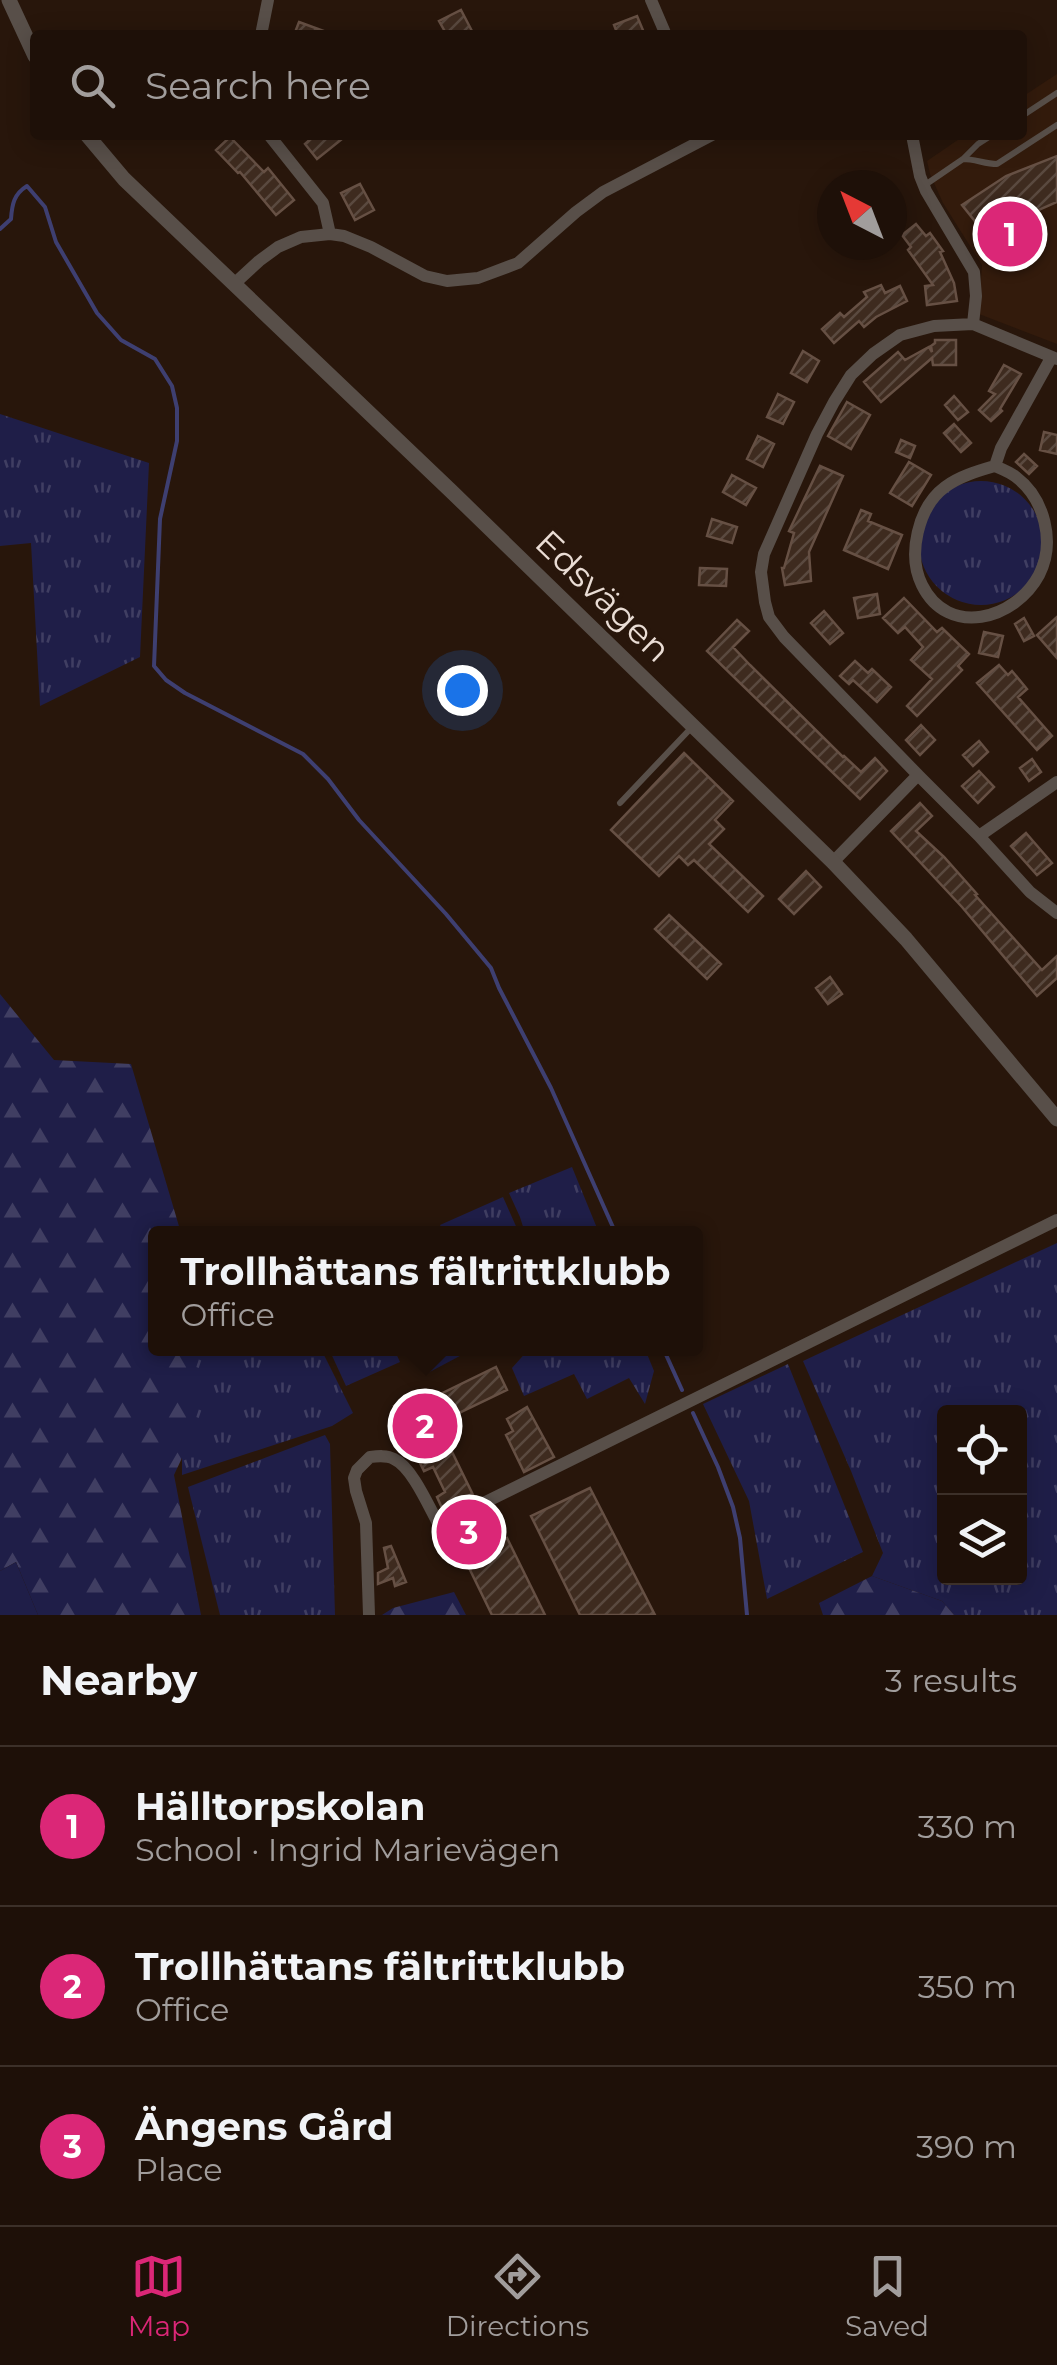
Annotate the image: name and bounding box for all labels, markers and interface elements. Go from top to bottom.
search box [30,30,1027,140]
icon: search [65,58,120,113]
text: Search here [145,62,371,109]
north arrow [817,170,907,260]
pin: 1 [978,196,1042,272]
street label: Edsvägen [527,521,680,671]
your location [437,665,488,716]
popup [148,1226,703,1356]
text: Trollhättans fältrittklubb [180,1248,671,1295]
text: Office [180,1295,275,1334]
pin: 2 [392,1388,458,1464]
map controls [937,1405,1027,1585]
button: locate [937,1405,1027,1495]
pin: 3 [436,1494,502,1570]
button: layers [937,1495,1027,1585]
text: Nearby [40,1654,197,1706]
text: 3 results [885,1661,1017,1700]
text: Hälltorpskolan [135,1783,426,1830]
text: 1 [66,1807,79,1846]
text: 330 m [918,1807,1017,1846]
text: School · Ingrid Marievägen [135,1830,560,1869]
text: Trollhättans fältrittklubb [135,1943,625,1990]
text: 2 [63,1967,82,2006]
text: 350 m [918,1967,1017,2006]
text: Office [135,1990,229,2029]
text: Ängens Gård [135,2103,393,2150]
text: 3 [63,2127,82,2166]
text: 390 m [916,2127,1017,2166]
text: Place [135,2150,223,2189]
tab: Map [128,2249,190,2343]
tab: Directions [446,2249,589,2343]
tab: Saved [845,2249,929,2343]

